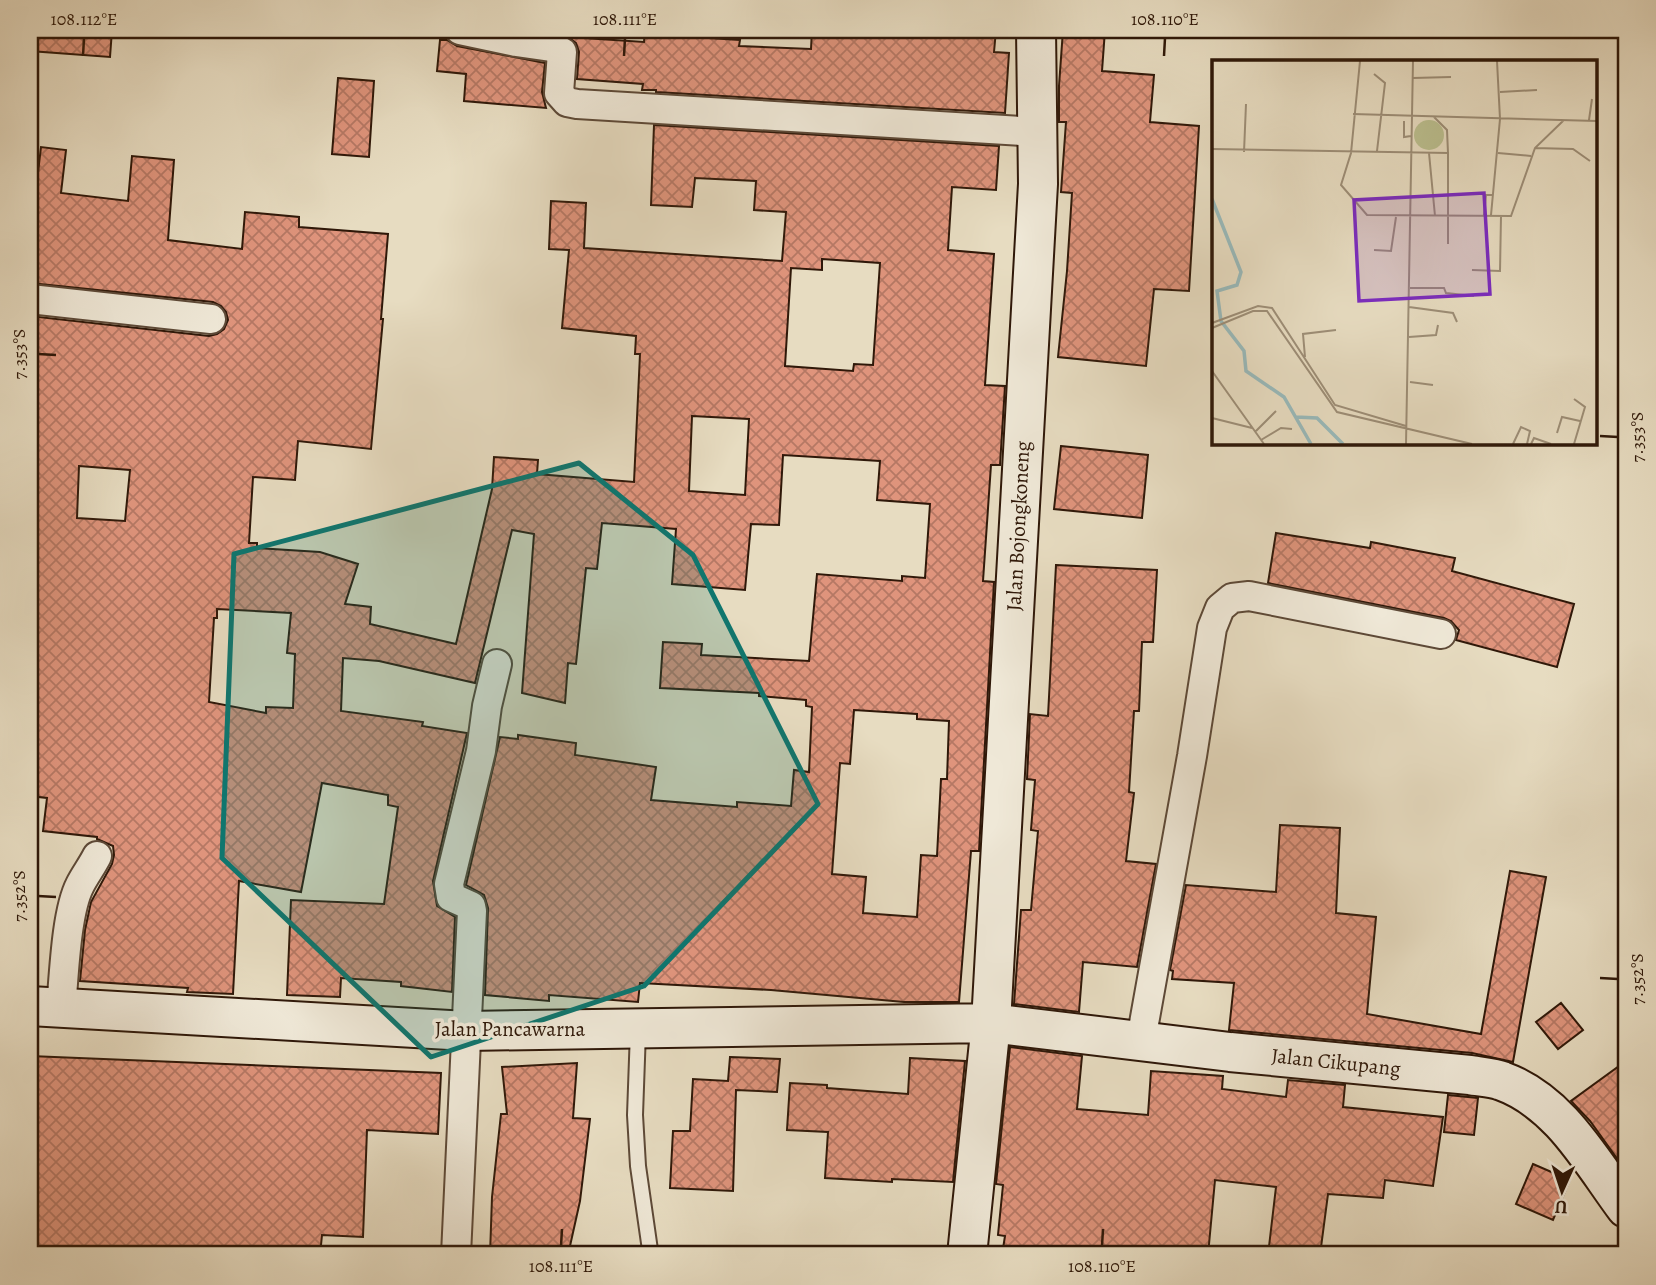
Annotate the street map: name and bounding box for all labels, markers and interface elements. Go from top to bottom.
text: 108.112°E [51,7,117,31]
text: 108.111°E [593,7,657,31]
text: 108.110°E [1131,7,1199,31]
inset map [1212,60,1596,444]
text: 7.353°S [7,329,31,379]
text: 7.353°S [1625,412,1649,462]
street label: Jalan Bojongkoneng [1000,440,1036,612]
text: 7.352°S [7,870,31,922]
text: 7.352°S [1625,953,1649,1005]
street label: Jalan Pancawarna [435,1015,586,1043]
street label: Jalan Cikupang [1270,1041,1403,1083]
north arrow [1526,1156,1596,1226]
text: U [1554,1194,1568,1220]
text: 108.111°E [529,1254,593,1278]
text: 108.110°E [1068,1254,1136,1278]

